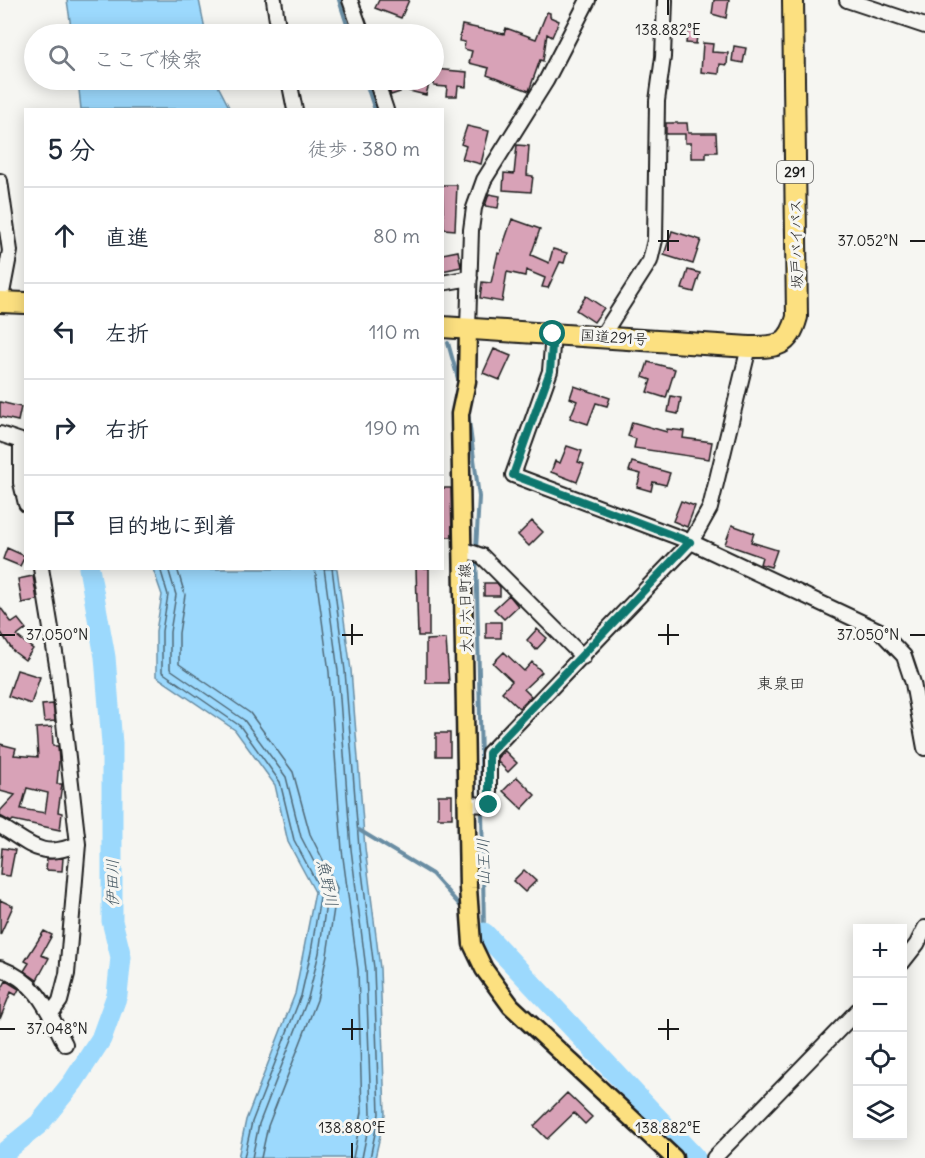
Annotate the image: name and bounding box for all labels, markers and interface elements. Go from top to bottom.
text: 138.882°E [635,20,701,39]
search box [24,24,444,90]
icon: search [45,41,78,74]
text: ここで検索 [93,45,203,73]
text: 5 分 [48,133,95,166]
text: 徒歩 · 380 m [308,136,420,161]
road number: 291 [777,161,813,183]
street label: 坂戸バイパス [786,199,806,289]
icon: ahead [48,219,81,252]
text: 直進 [105,223,149,251]
text: 80 m [373,223,420,248]
text: 37.052°N [837,231,899,250]
icon: left [48,315,81,348]
text: 左折 [105,319,149,347]
text: 110 m [369,319,420,344]
route start [539,320,565,346]
street label: 国道291号 [580,325,648,349]
icon: right [48,411,81,444]
text: 右折 [105,415,149,443]
text: 190 m [365,415,420,440]
icon: arrive [48,507,81,540]
text: 目的地に到着 [105,511,237,539]
street label: 大月六日町線 [455,563,475,653]
text: 37.050°N [26,625,88,644]
text: 37.050°N [837,625,899,644]
district label: 東泉田 [757,673,805,693]
route end [475,791,501,817]
water label: 山王川 [473,838,493,886]
water label: 魚野川 [313,857,343,909]
water label: 伊田川 [102,859,122,907]
map controls [853,924,907,1140]
button: + [853,924,907,978]
button: − [853,978,907,1032]
text: 37.048°N [26,1019,88,1038]
button: locate [853,1032,907,1086]
button: layers [853,1086,907,1140]
text: 138.880°E [318,1118,386,1137]
text: 138.882°E [635,1118,701,1137]

